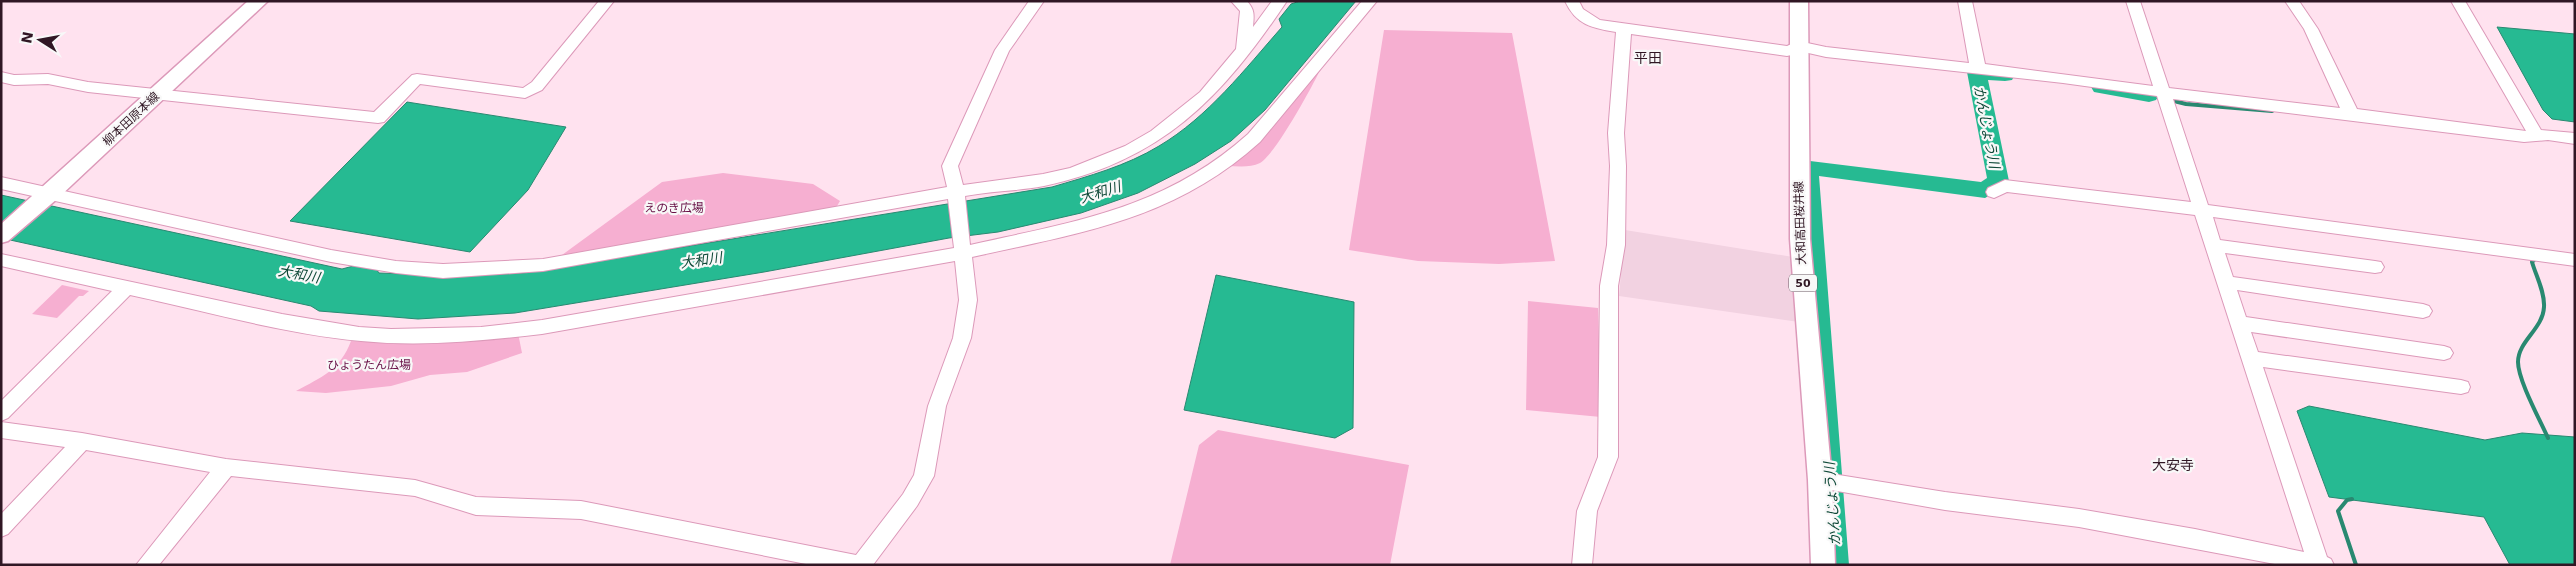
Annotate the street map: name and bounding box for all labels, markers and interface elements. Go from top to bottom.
north arrow [15,15,65,65]
text: N [18,30,36,45]
district label: 平田 [1634,50,1662,66]
water label: かんじょう川 [1971,84,2003,172]
street label: 柳本田原本線 [100,89,162,149]
water label: 大和川 [1078,178,1124,206]
street label: 大和高田桜井線 [1792,181,1808,265]
park label: えのき広場 [644,201,704,215]
water label: 大和川 [679,249,725,271]
water label: 大和川 [277,262,323,286]
road number: 50 [1789,274,1817,292]
park label: ひょうたん広場 [327,358,411,372]
district label: 大安寺 [2152,457,2194,473]
water label: かんじょう川 [1821,460,1843,546]

